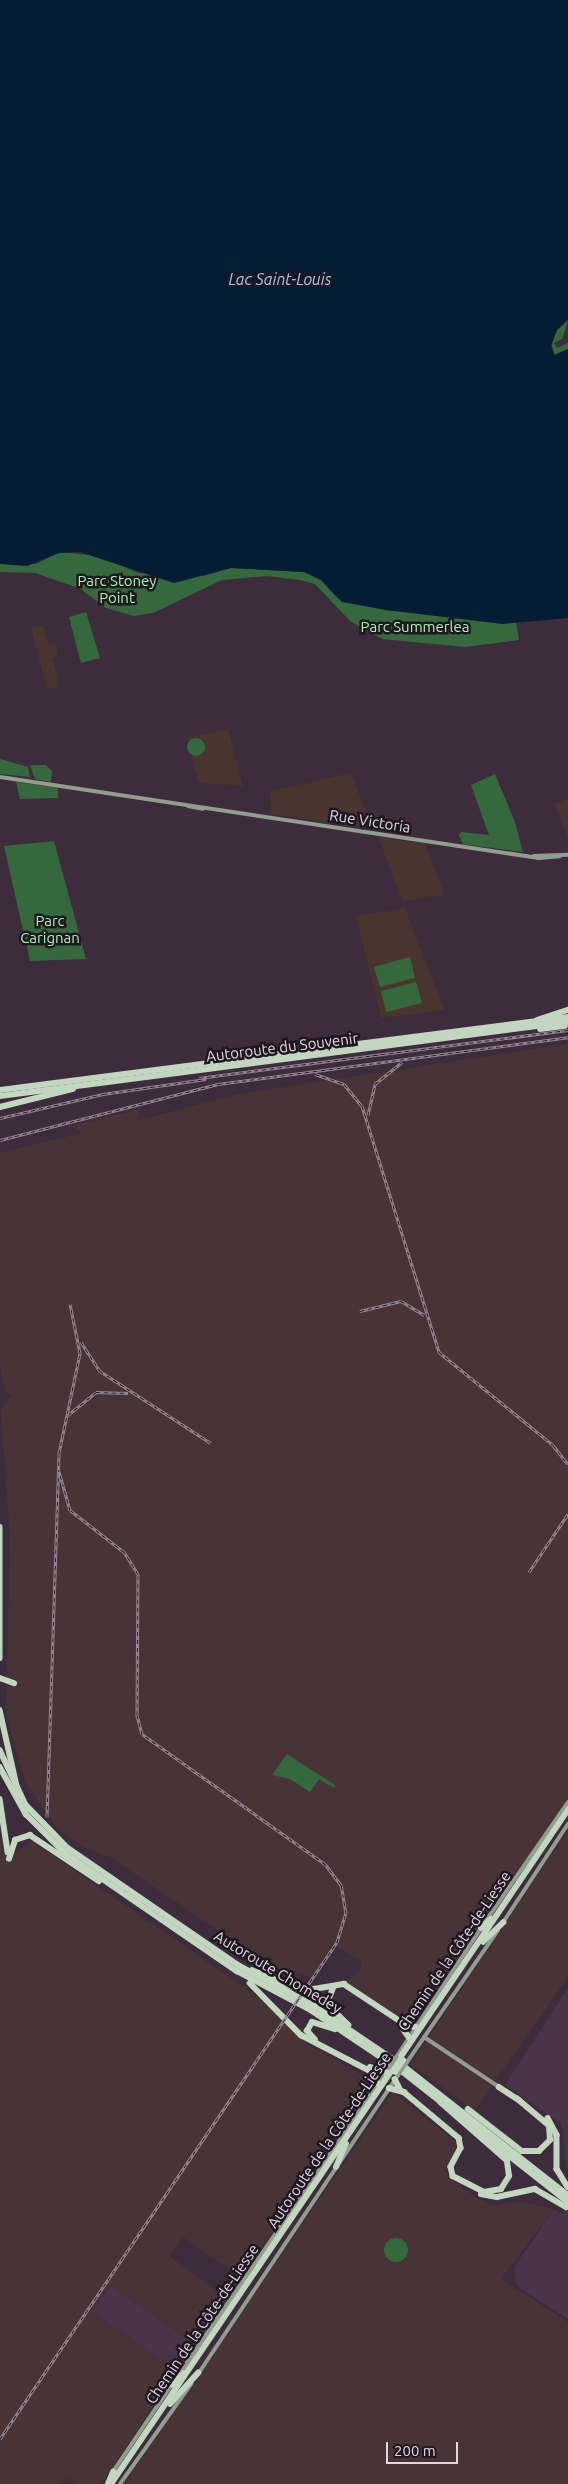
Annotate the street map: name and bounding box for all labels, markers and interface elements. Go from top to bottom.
water label: Lac Saint-Louis [229,269,331,289]
park label: Parc Stoney Point [77,571,157,606]
park label: Parc Summerlea [361,618,469,636]
street label: Rue Victoria [328,806,412,836]
park label: Parc Carignan [20,911,80,946]
street label: Autoroute du Souvenir [205,1029,359,1065]
street label: Chemin de la Côte-de-Liesse [394,1868,514,2034]
street label: Autoroute Chomedey [211,1927,345,2017]
street label: Autoroute de la Côte-de-Liesse [263,2049,395,2231]
street label: Chemin de la Côte-de-Liesse [142,2241,262,2407]
scale bar [388,2432,460,2464]
text: 200 m [394,2442,436,2459]

